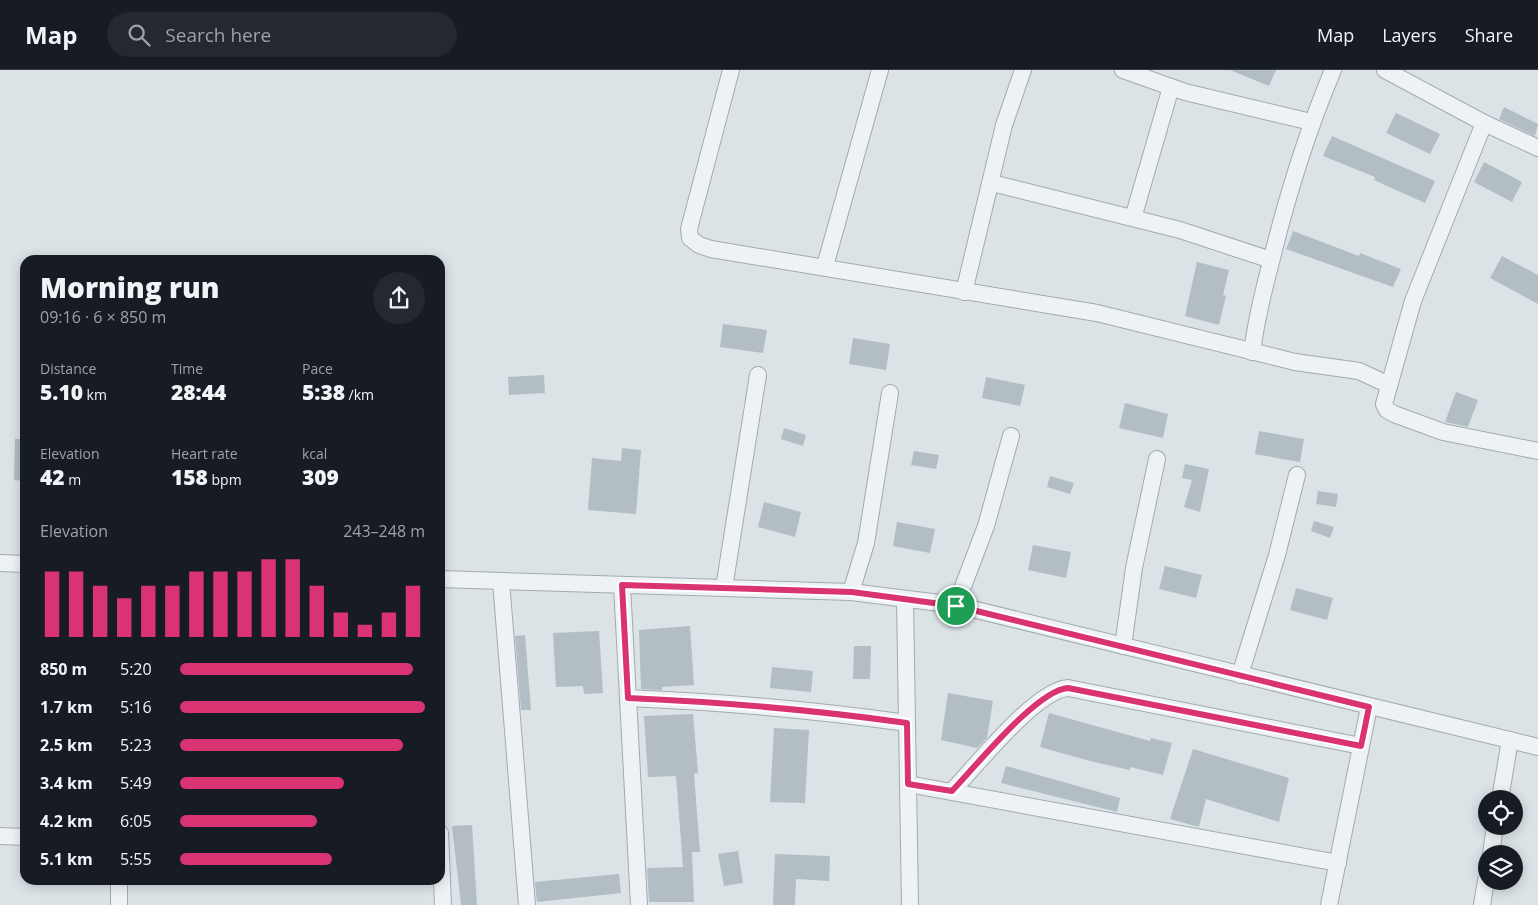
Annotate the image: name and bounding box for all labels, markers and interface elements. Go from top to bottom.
search box [107,12,457,57]
text: Map [25,18,77,51]
icon: search [125,21,153,49]
text: Search here [165,22,271,48]
text: Map [1317,23,1354,47]
text: Layers [1382,23,1437,47]
text: Share [1465,23,1513,47]
text: Morning run [40,268,220,306]
button: share [373,272,425,324]
text: 09:16 · 6 × 850 m [40,306,166,328]
text: Distance [40,359,96,378]
text: Time [171,359,203,378]
text: Pace [302,359,333,378]
text: 5.10 [40,378,83,406]
text: 28:44 [171,378,226,406]
text: 5:38 [302,378,345,406]
text: km [83,385,107,404]
text: /km [345,385,374,404]
text: Elevation [40,444,99,463]
text: Heart rate [171,444,238,463]
text: kcal [302,444,327,463]
text: 42 [40,463,65,491]
text: 158 [171,463,208,491]
text: 309 [302,463,339,491]
text: m [65,470,81,489]
text: bpm [208,470,242,489]
text: Elevation [40,520,108,542]
text: 243–248 m [343,520,425,542]
pin [935,585,977,627]
icon: arrive [942,592,970,620]
text: 850 m [40,658,87,680]
text: 5:20 [120,658,152,680]
text: 1.7 km [40,696,93,718]
text: 5:16 [120,696,152,718]
text: 2.5 km [40,734,93,756]
text: 5:23 [120,734,152,756]
text: 3.4 km [40,772,93,794]
text: 5:49 [120,772,152,794]
map controls [1478,790,1523,890]
button: locate [1478,790,1523,835]
text: 4.2 km [40,810,93,832]
text: 6:05 [120,810,152,832]
button: layers [1478,845,1523,890]
text: 5.1 km [40,848,93,870]
text: 5:55 [120,848,152,870]

